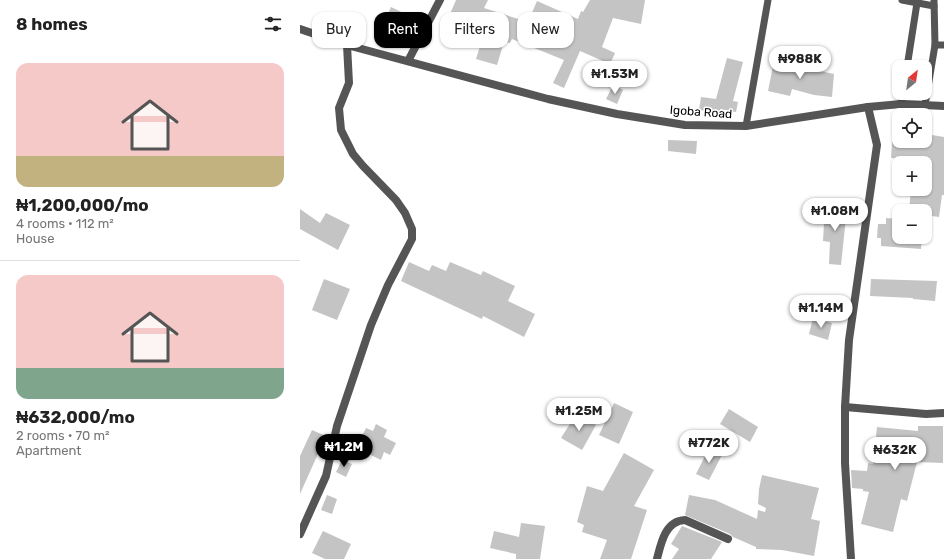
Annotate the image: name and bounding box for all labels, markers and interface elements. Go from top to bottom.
chip: Buy [312,12,366,48]
chip: Rent [374,12,432,48]
chip: Filters [440,12,509,48]
chip: New [517,12,574,48]
icon: filters [262,13,284,35]
text: 8 homes [16,14,88,34]
pin: ₦988K [772,46,828,80]
text: ₦988K [778,51,822,66]
north arrow [892,60,932,100]
map controls [892,60,932,244]
pin: ₦1.53M [582,61,648,95]
text: ₦1.53M [591,66,639,81]
icon: home [114,89,186,161]
street label: Igoba Road [669,103,733,121]
button: locate [892,108,932,148]
button: + [892,156,932,196]
text: ₦1,200,000/mo [16,195,149,215]
pin: ₦1.08M [802,198,868,232]
text: ₦1.08M [811,203,859,218]
button: − [892,204,932,244]
text: 4 rooms · 112 m² [16,216,114,231]
text: House [16,231,54,246]
pin: ₦1.14M [788,295,854,329]
text: ₦1.14M [799,300,843,315]
icon: home [114,301,186,373]
pin: ₦1.25M [546,398,612,432]
text: ₦1.25M [555,403,603,418]
text: ₦632,000/mo [16,407,135,427]
text: 2 rooms · 70 m² [16,428,110,443]
pin: ₦772K [681,430,737,464]
pin: ₦1.2M [316,434,372,468]
text: ₦772K [688,435,730,450]
pin: ₦632K [867,437,923,471]
text: ₦1.2M [325,439,363,454]
text: ₦632K [873,442,917,457]
text: Apartment [16,443,81,458]

